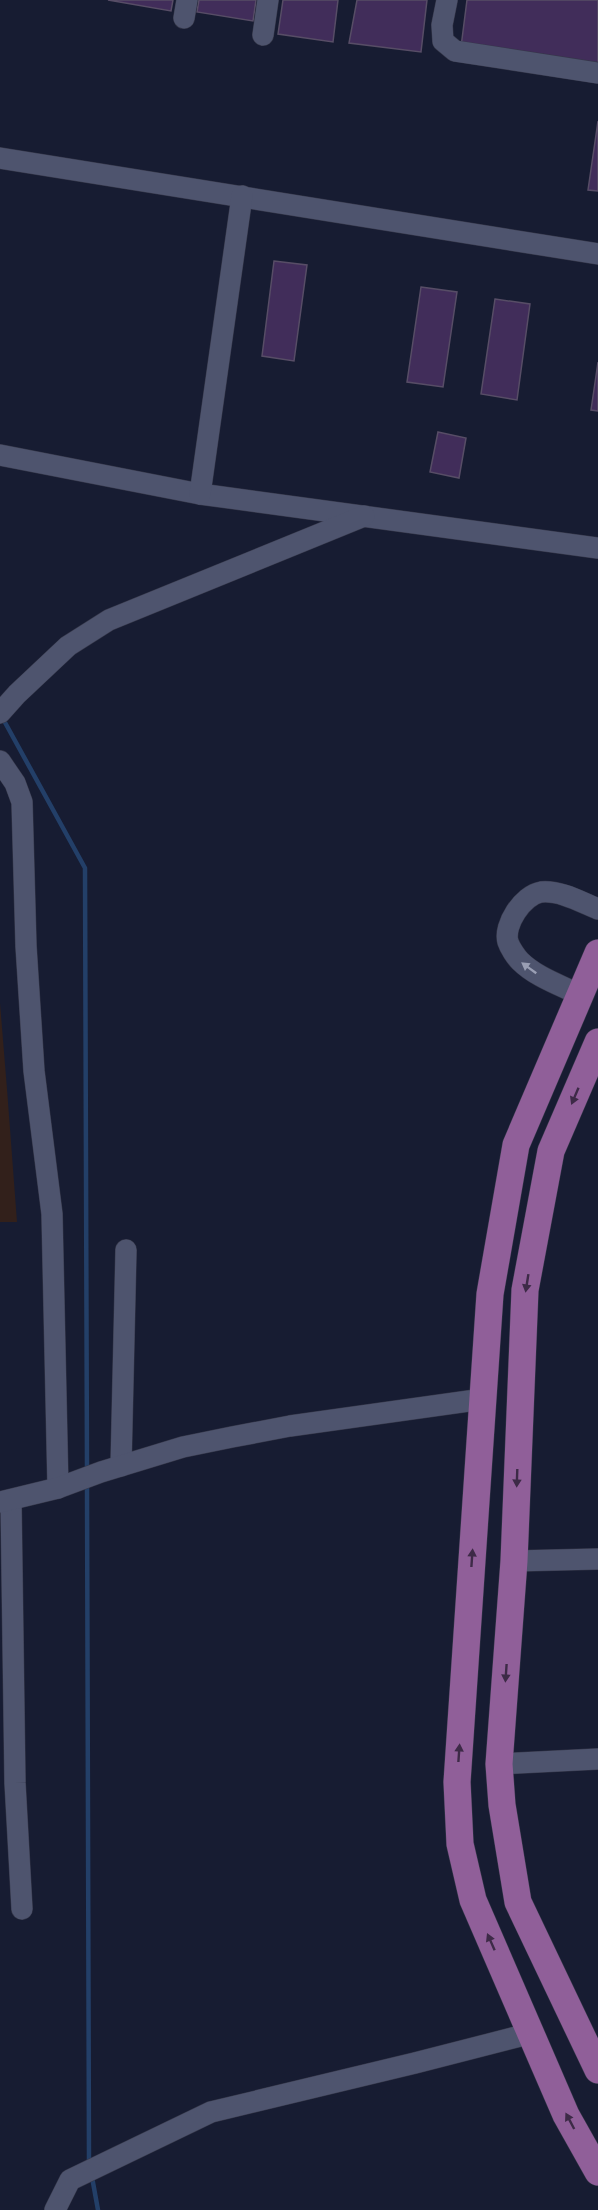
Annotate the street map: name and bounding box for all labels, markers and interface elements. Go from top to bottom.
one-way arrow [521,962,537,974]
one-way arrow [570,1087,580,1105]
one-way arrow [522,1274,531,1293]
one-way arrow [512,1469,522,1488]
one-way arrow [467,1549,477,1568]
one-way arrow [501,1663,511,1682]
one-way arrow [454,1743,464,1762]
one-way arrow [487,1934,496,1951]
one-way arrow [565,2112,575,2129]

